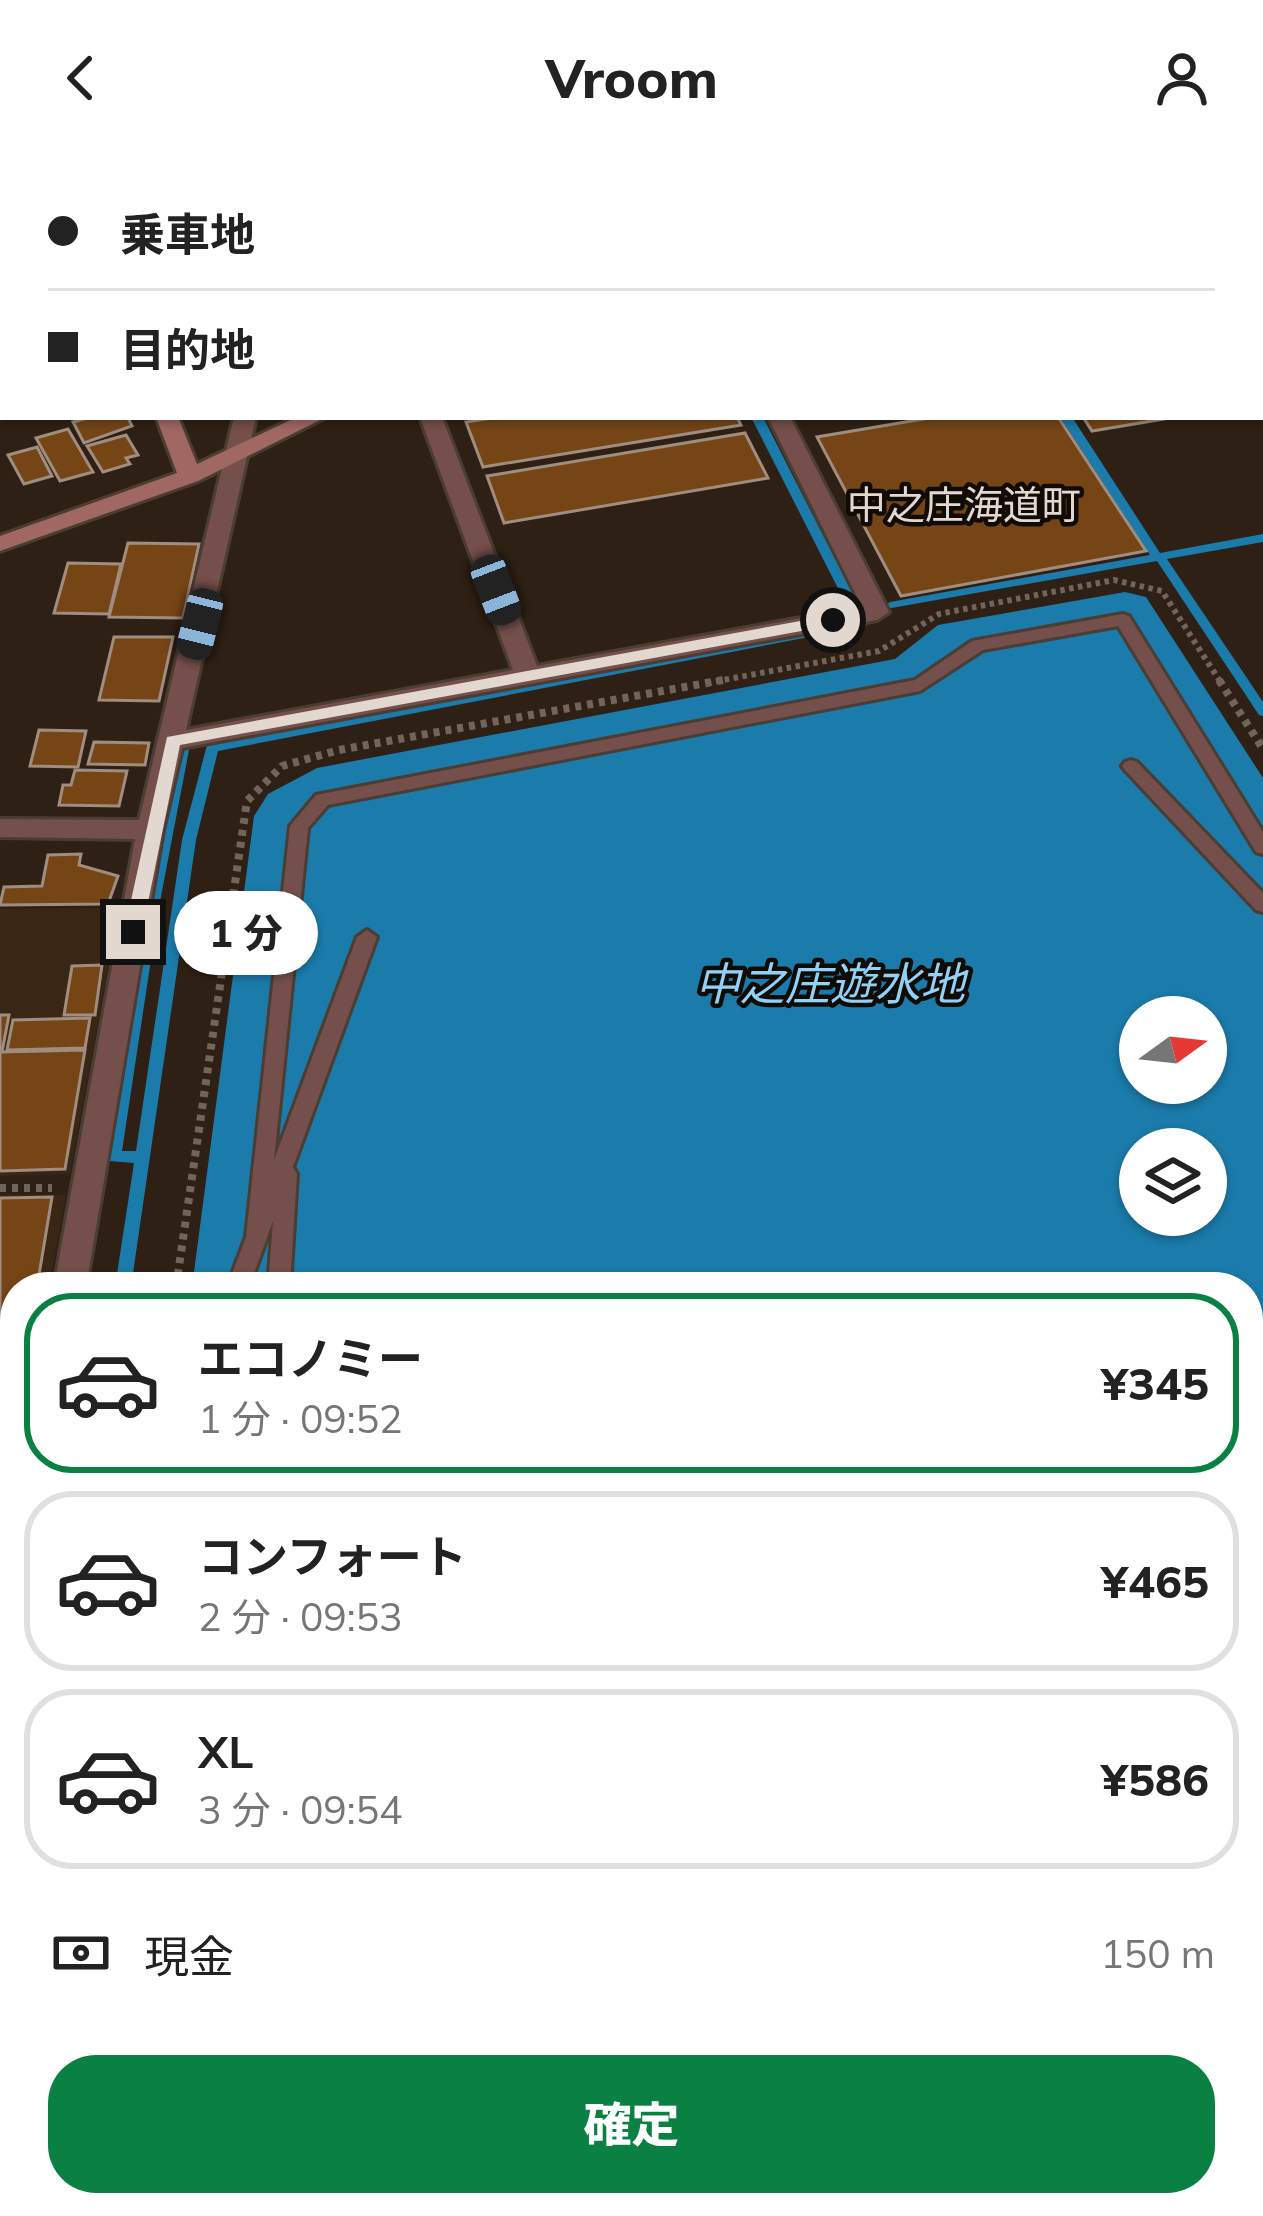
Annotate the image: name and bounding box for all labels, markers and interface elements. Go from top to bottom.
text: Vroom [545,44,718,112]
icon: back [48,45,114,111]
icon: person [1149,45,1215,111]
text: 乗車地 [120,206,255,262]
text: 目的地 [120,321,255,377]
district label: 中之庄海道町 [847,480,1081,529]
car [466,550,526,630]
car [174,585,226,663]
route start [806,593,860,647]
callout: 1 分 [175,890,319,974]
route end [106,905,160,959]
text: 1 分 [209,908,283,957]
water label: 中之庄遊水地 [695,955,969,1011]
north arrow [1119,996,1227,1104]
map controls [1119,996,1227,1236]
button: layers [1119,1128,1227,1236]
icon: car [54,1329,162,1437]
text: エコノミー [198,1330,423,1386]
text: ¥345 [1101,1355,1209,1411]
text: 1 分 · 09:52 [198,1394,402,1443]
icon: car [54,1527,162,1635]
text: コンフォート [198,1528,467,1584]
text: ¥465 [1101,1553,1209,1609]
text: 2 分 · 09:53 [198,1592,402,1641]
text: XL [198,1723,253,1779]
icon: car [54,1725,162,1833]
text: ¥586 [1101,1751,1209,1807]
text: 3 分 · 09:54 [198,1785,402,1834]
icon: cash [48,1920,114,1986]
text: 現金 [144,1928,234,1984]
text: 150 m [1100,1929,1215,1978]
button: 確定 [48,2055,1215,2193]

